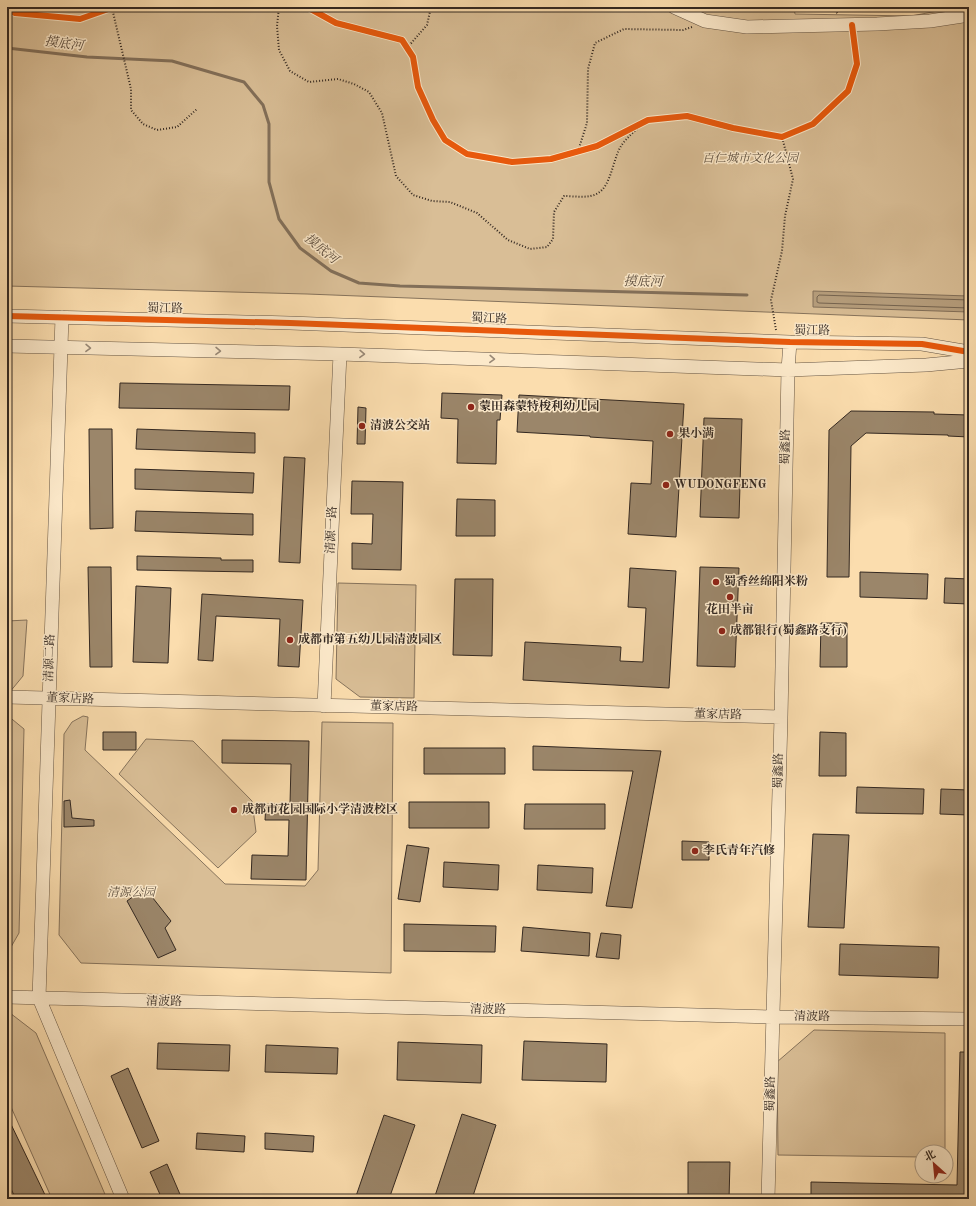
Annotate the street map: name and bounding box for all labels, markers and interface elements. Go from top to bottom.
water label: 摸底河 [44,33,86,53]
park label: 百仁城市文化公园 [702,151,800,165]
water label: 摸底河 [302,230,343,268]
water label: 摸底河 [623,273,665,289]
street label: 蜀江路 [147,301,183,315]
street label: 蜀江路 [471,310,507,326]
street label: 蜀江路 [794,323,830,337]
one-way arrow [85,344,91,352]
one-way arrow [215,347,221,355]
one-way arrow [359,350,365,359]
one-way arrow [489,355,495,363]
place label: 蒙田森蒙特梭利幼儿园 [479,399,599,413]
marker: 蒙田森蒙特梭利幼儿园 [466,402,476,412]
place label: 清波公交站 [370,418,430,432]
marker: 清波公交站 [357,421,367,431]
place label: 果小满 [678,426,714,440]
marker: 果小满 [665,429,675,439]
street label: 蜀鑫路 [778,429,792,465]
place label: WUDONGFENG [674,479,767,491]
marker: WUDONGFENG [661,480,671,490]
street label: 清源一路 [323,506,339,554]
place label: 蜀香丝绵阳米粉 [724,574,808,588]
marker: 蜀香丝绵阳米粉 [711,577,721,587]
marker: 花田半亩 [725,592,735,602]
place label: 花田半亩 [706,602,754,616]
place label: 成都银行(蜀鑫路支行) [730,623,847,637]
marker: 成都银行(蜀鑫路支行) [717,626,727,636]
place label: 成都市第五幼儿园清波园区 [298,632,442,646]
street label: 清源二路 [41,634,57,682]
marker: 成都市第五幼儿园清波园区 [285,635,295,645]
street label: 董家店路 [46,690,94,706]
street label: 董家店路 [370,699,418,713]
street label: 董家店路 [694,707,742,721]
street label: 蜀鑫路 [771,753,785,789]
place label: 成都市花园国际小学清波校区 [242,802,398,816]
marker: 成都市花园国际小学清波校区 [229,805,239,815]
place label: 李氏青年汽修 [703,843,775,857]
marker: 李氏青年汽修 [690,846,700,856]
park label: 清源公园 [107,886,157,899]
street label: 清波路 [146,994,182,1008]
street label: 清波路 [470,1002,506,1016]
street label: 清波路 [794,1009,830,1023]
street label: 蜀鑫路 [763,1076,777,1112]
north arrow [914,1144,954,1184]
text: 北 [922,1148,938,1164]

